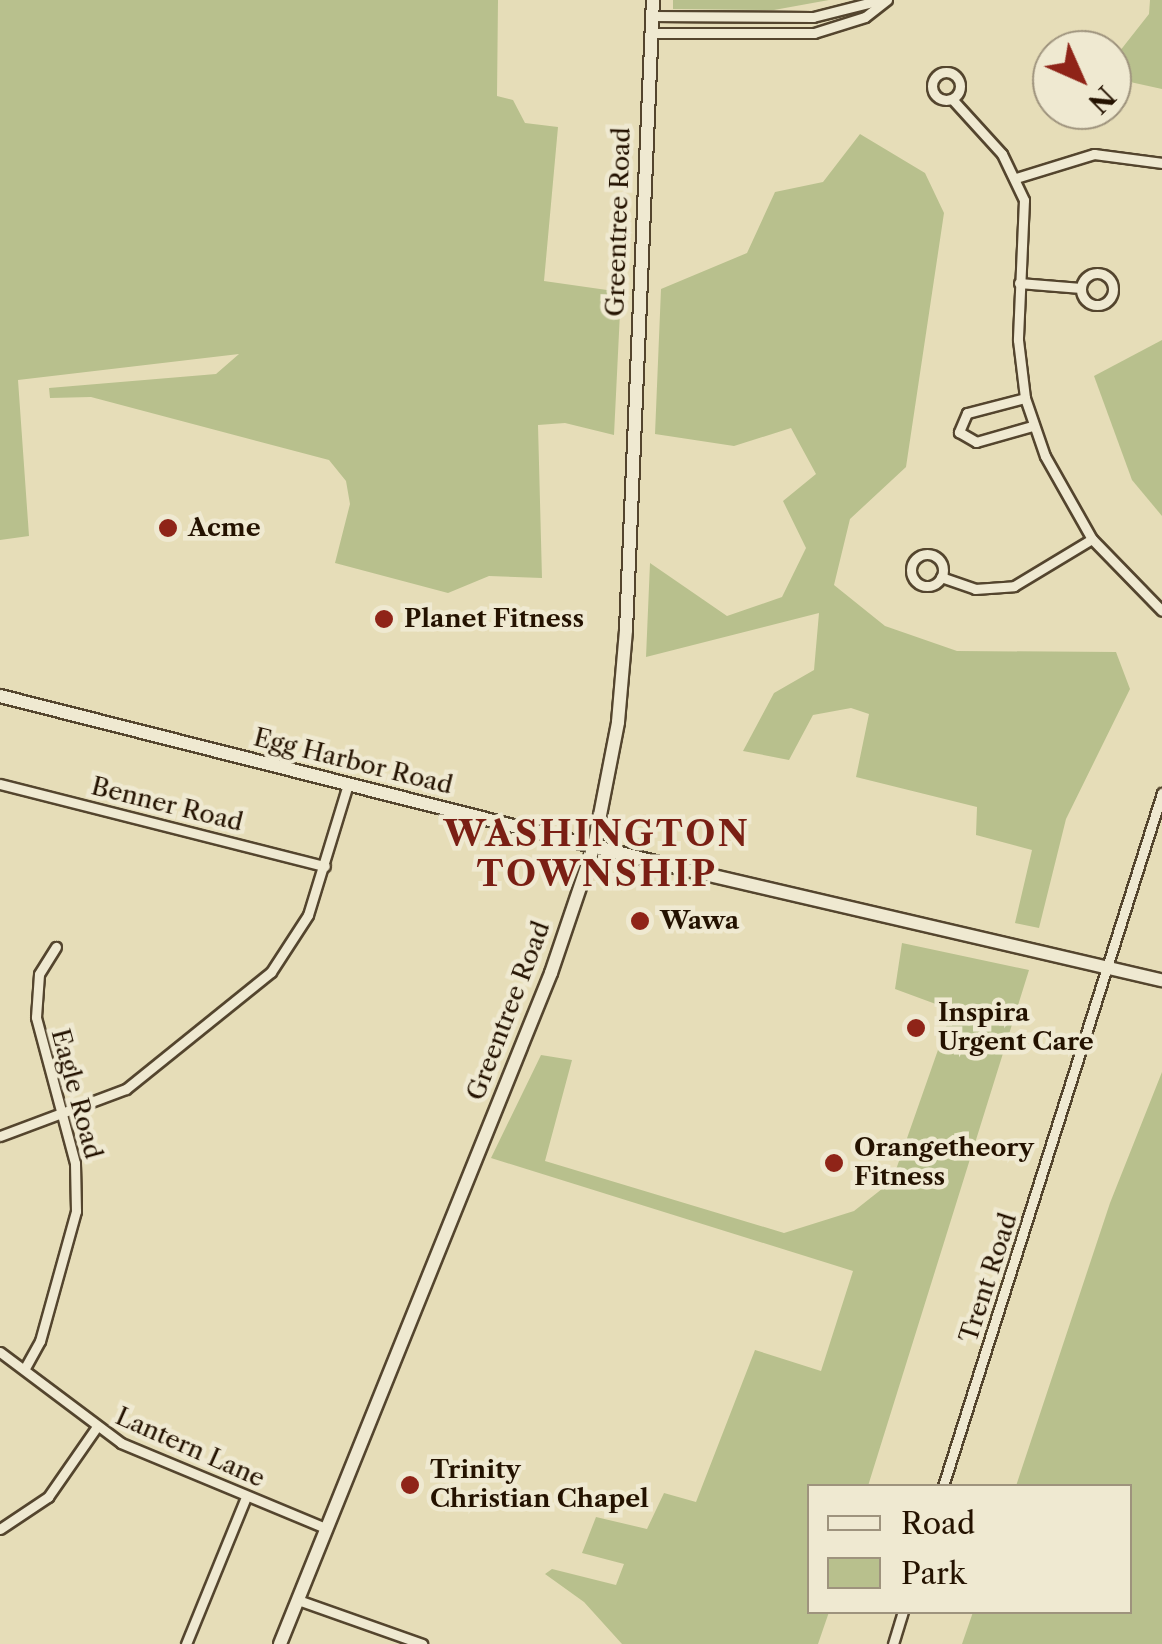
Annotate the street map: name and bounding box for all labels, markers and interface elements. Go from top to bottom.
north arrow [1032,30,1132,130]
text: N [1081,79,1122,120]
street label: Greentree Road [601,127,637,317]
place label: Acme [188,513,261,543]
marker: Acme [157,517,179,539]
place label: Planet Fitness [404,604,584,634]
marker: Planet Fitness [373,608,395,630]
street label: Egg Harbor Road [250,723,456,801]
street label: Benner Road [88,772,246,838]
district label: WASHINGTON TOWNSHIP [444,813,750,895]
place label: Wawa [660,906,739,936]
marker: Wawa [629,910,651,932]
street label: Greentree Road [461,917,557,1105]
place label: Inspira Urgent Care [938,999,1094,1058]
marker: Inspira Urgent Care [903,1015,929,1041]
street label: Eagle Road [44,1026,108,1162]
place label: Orangetheory Fitness [854,1134,1034,1193]
marker: Orangetheory Fitness [823,1152,845,1174]
street label: Trent Road [954,1209,1024,1347]
street label: Lantern Lane [111,1402,269,1494]
place label: Trinity Christian Chapel [430,1456,649,1515]
marker: Trinity Christian Chapel [399,1474,421,1496]
legend [807,1484,1132,1614]
text: Road [901,1505,975,1542]
text: Park [901,1555,966,1592]

